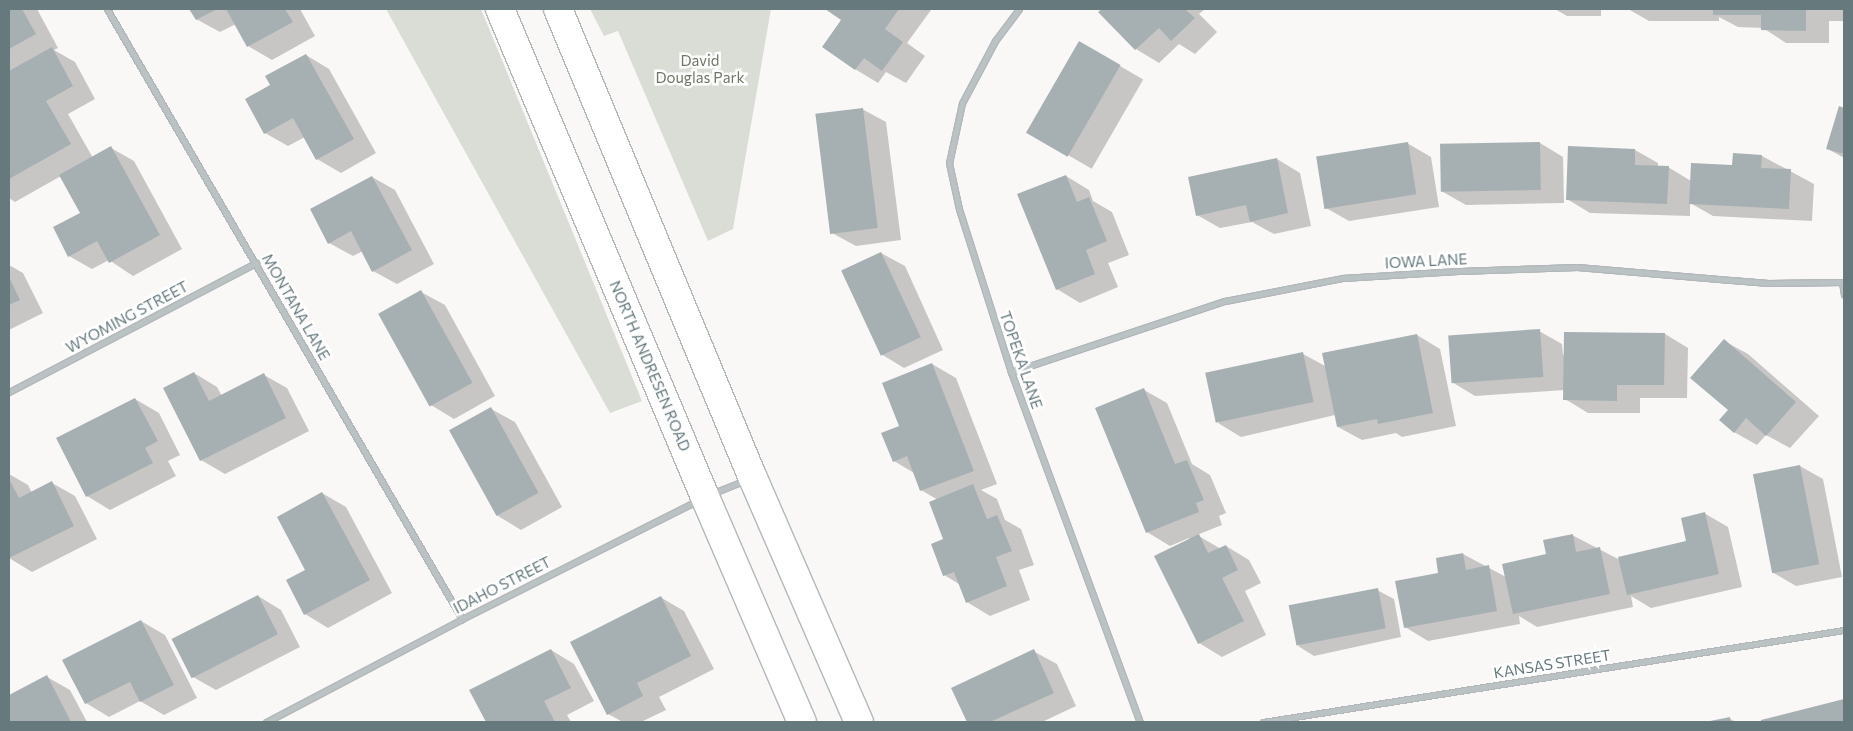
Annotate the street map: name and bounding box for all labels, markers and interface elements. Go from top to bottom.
park label: David Douglas Park [655,51,745,86]
street label: IOWA LANE [1384,250,1468,272]
street label: MONTANA LANE [258,251,334,363]
street label: WYOMING STREET [63,277,191,357]
street label: NORTH ANDRESEN ROAD [606,278,694,454]
street label: TOPEKA LANE [996,309,1046,411]
street label: IDAHO STREET [450,553,554,617]
street label: KANSAS STREET [1492,646,1612,682]

